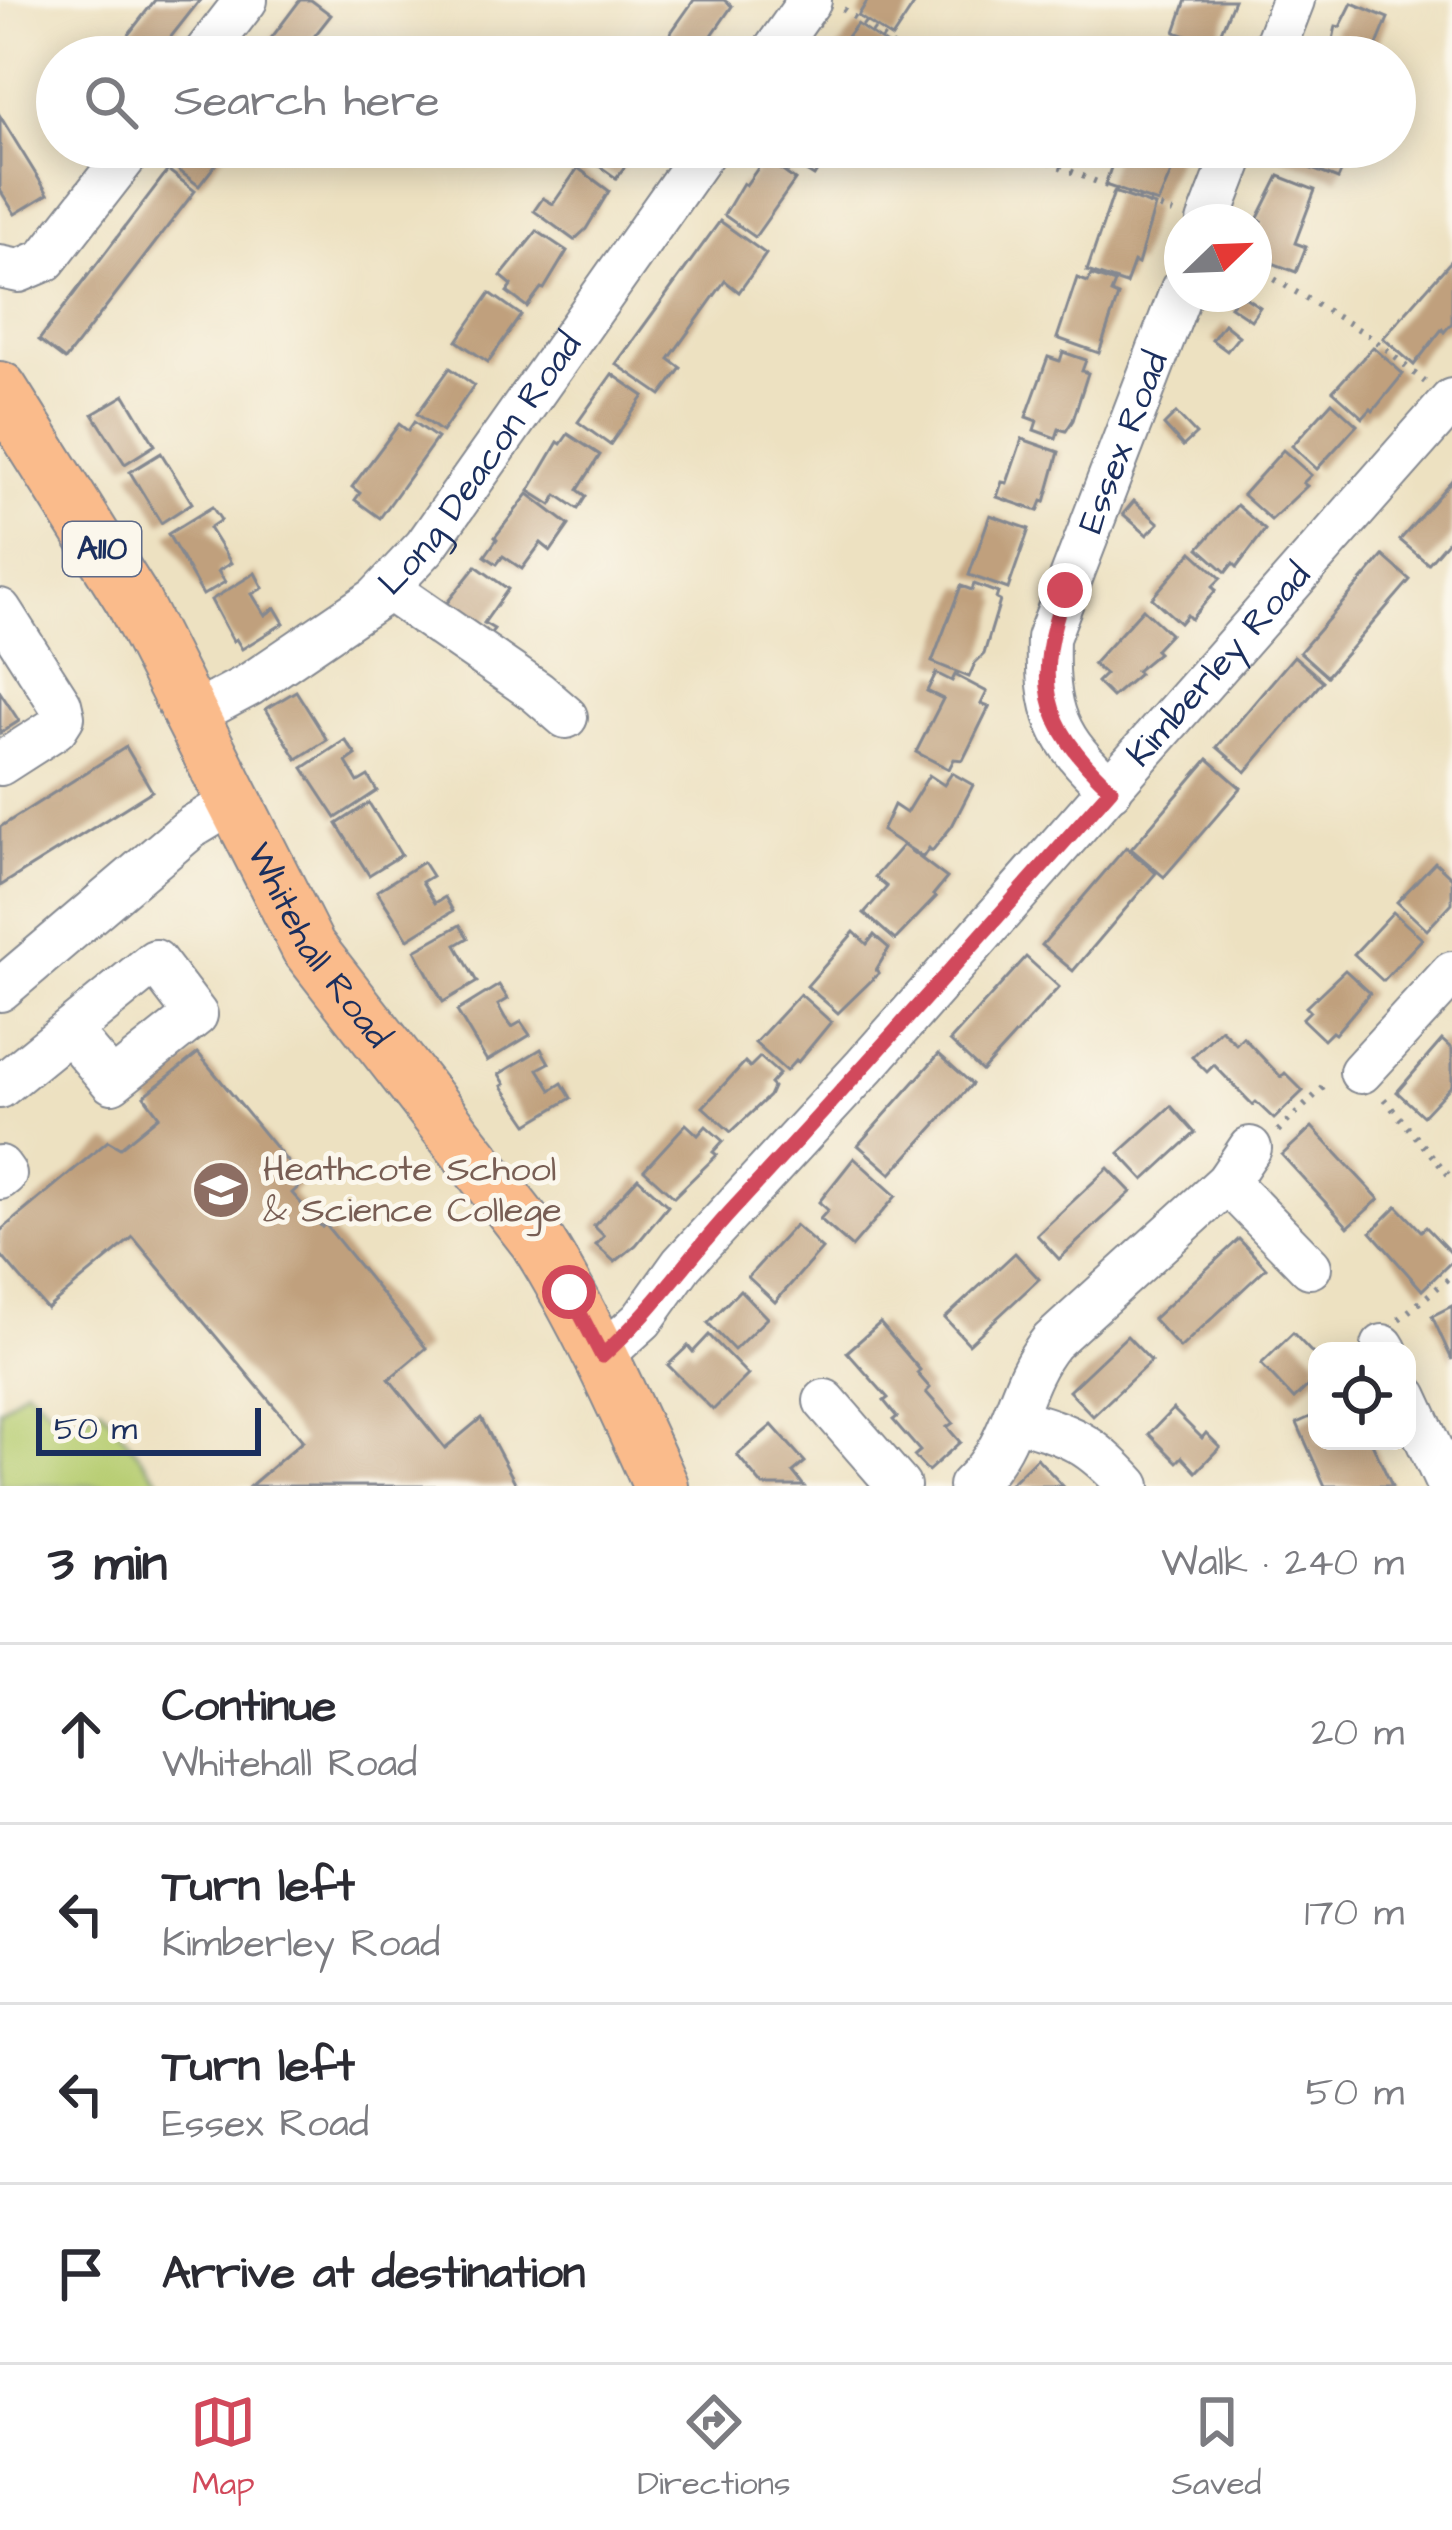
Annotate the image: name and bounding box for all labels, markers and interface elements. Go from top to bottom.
search box [36,36,1416,168]
icon: search [78,69,144,135]
text: Search here [174,71,440,133]
north arrow [1164,204,1272,312]
street label: Long Deacon Road [366,322,594,607]
street label: Essex Road [1065,344,1181,541]
road number: A110 [63,522,141,576]
street label: Kimberley Road [1115,552,1323,778]
route end [1038,563,1092,617]
street label: Whitehall Road [234,834,403,1059]
place label: Heathcote School & Science College [263,1144,562,1237]
school or university icon: Heathcote School & Science College [190,1159,252,1221]
route start [542,1265,596,1319]
map controls [1308,1342,1416,1450]
button: locate [1308,1342,1416,1450]
scale bar [36,1402,261,1455]
text: 50 m [54,1406,137,1452]
text: 3 min [48,1529,167,1600]
text: Walk · 240 m [1161,1537,1404,1591]
text: Continue [162,1676,336,1738]
icon: ahead [48,1701,114,1767]
text: 20 m [1311,1707,1404,1761]
text: Whitehall Road [162,1738,417,1792]
text: Turn left [162,1856,355,1918]
icon: left [48,1881,114,1947]
text: 170 m [1304,1887,1404,1941]
text: Kimberley Road [162,1918,440,1972]
text: Turn left [162,2036,355,2098]
icon: left [48,2061,114,2127]
text: 50 m [1306,2067,1404,2121]
text: Essex Road [162,2098,369,2152]
icon: arrive [48,2241,114,2307]
text: Arrive at destination [162,2243,585,2305]
tab: Map [190,2389,256,2507]
tab: Directions [637,2389,791,2507]
tab: Saved [1172,2389,1262,2507]

